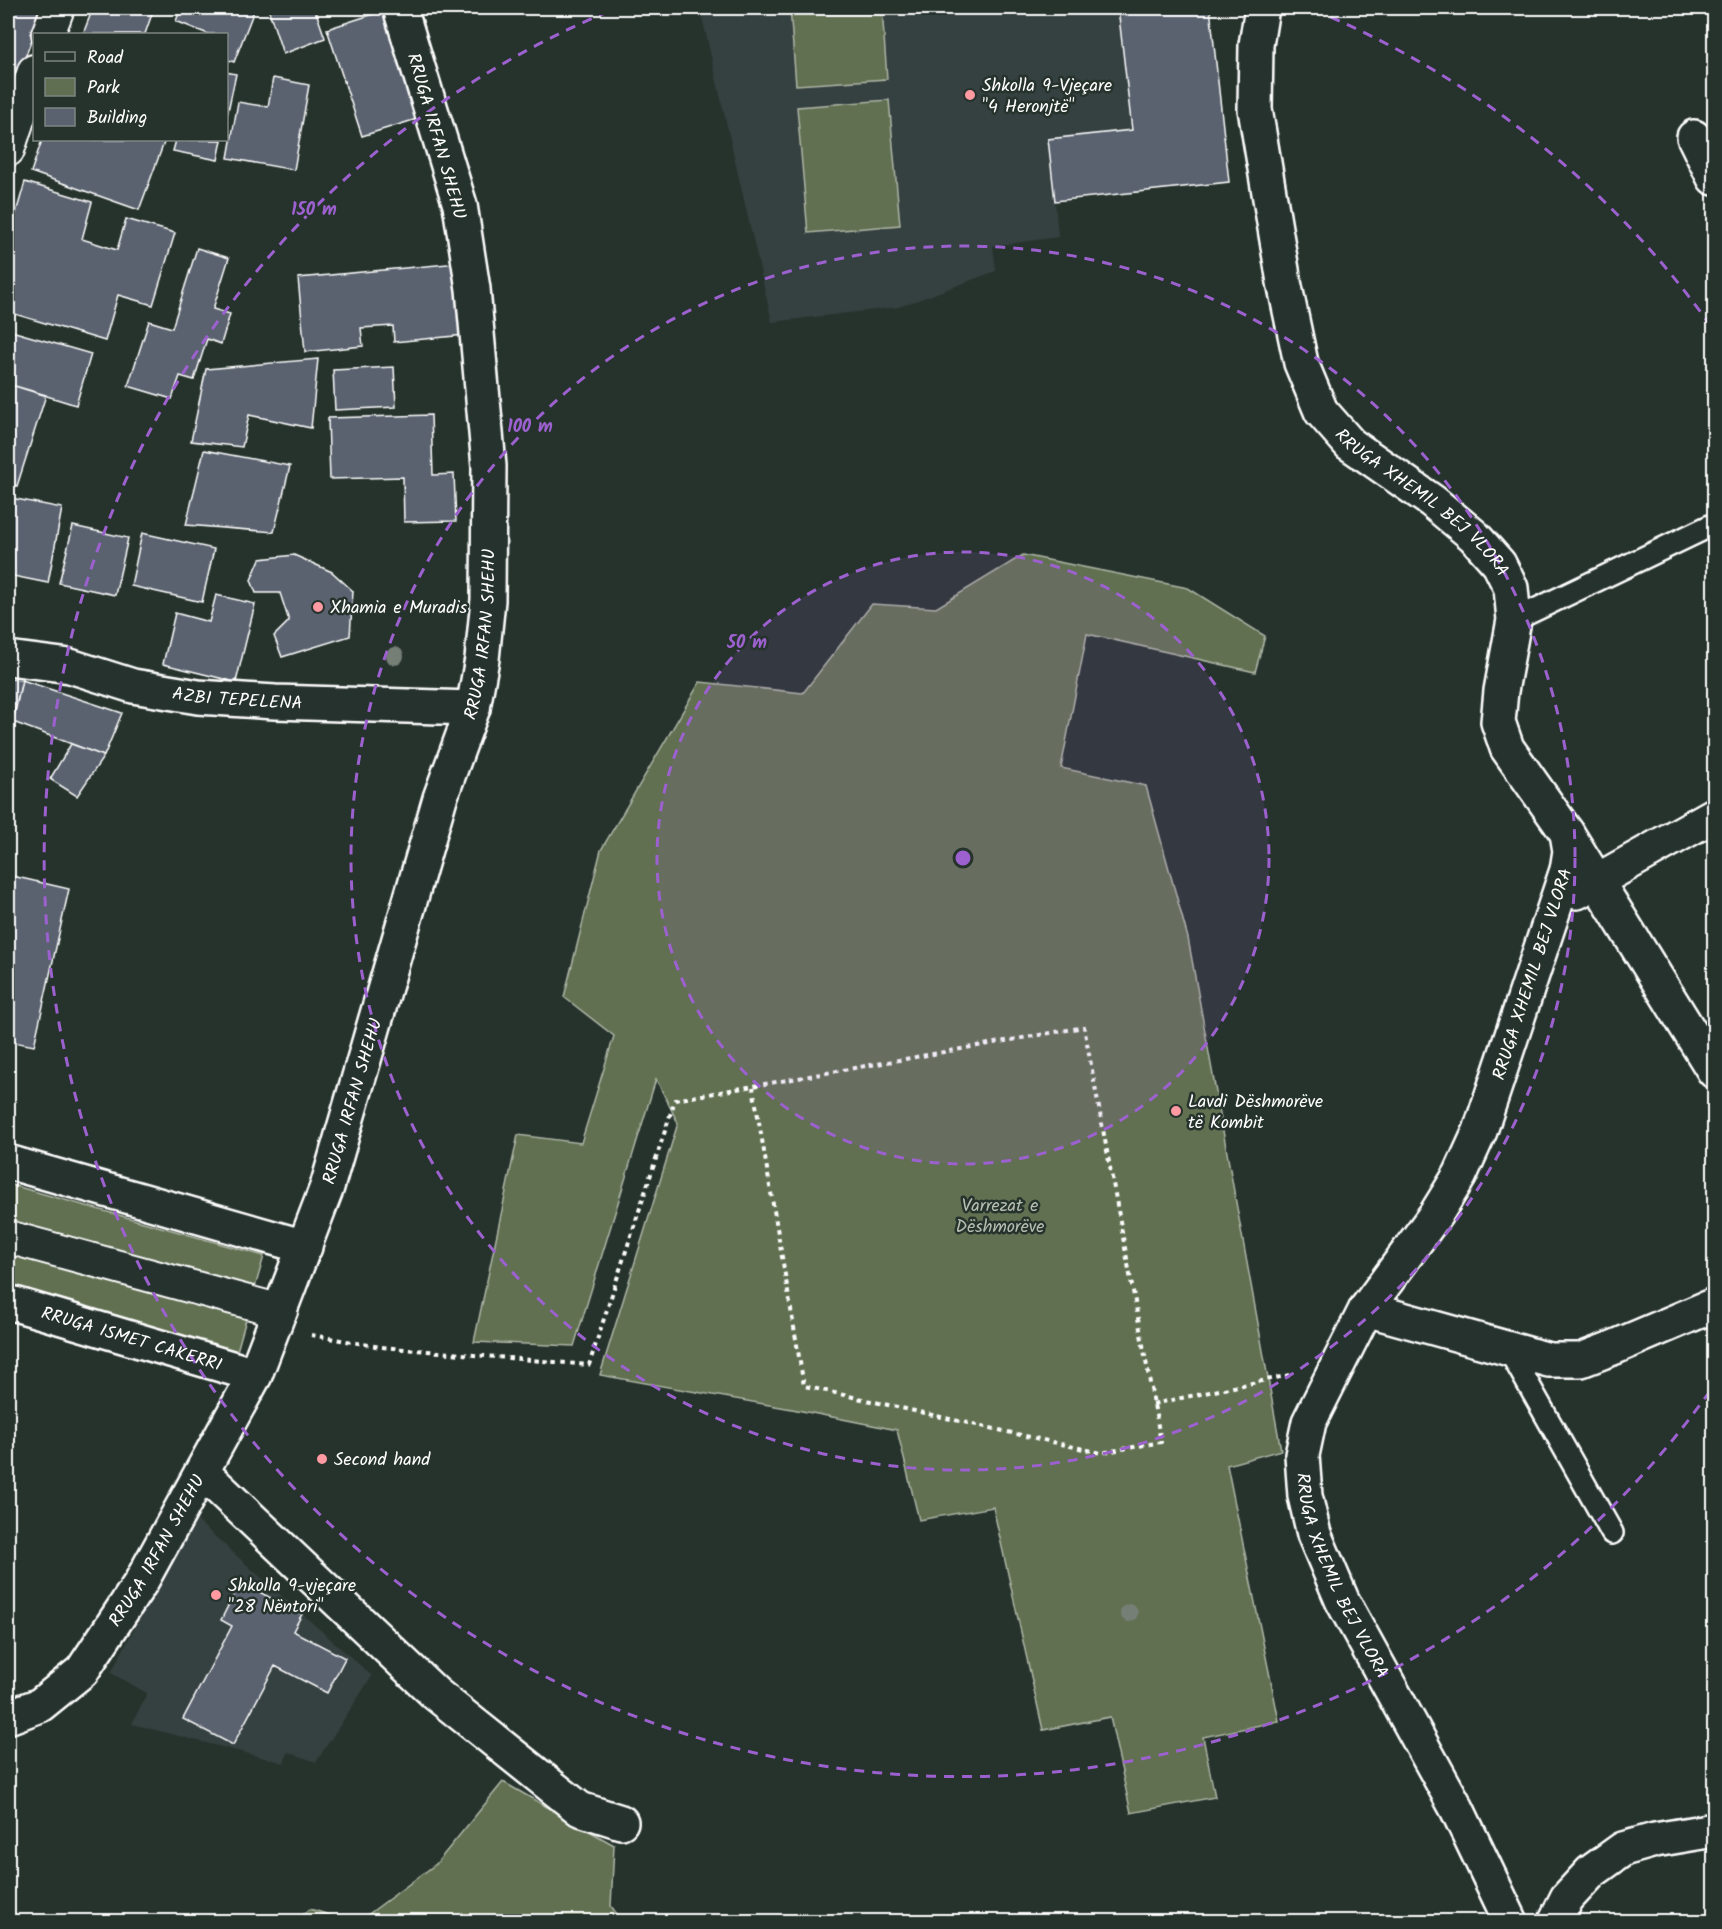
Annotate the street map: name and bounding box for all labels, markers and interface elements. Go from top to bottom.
legend [33,33,228,141]
text: Road [87,44,124,73]
street label: RRUGA IRFAN SHEHU [398,50,473,223]
place label: Shkolla 9-Vjeçare "4 Heronjtë" [982,72,1112,122]
text: Park [87,74,120,103]
marker: Shkolla 9-Vjeçare "4 Heronjtë" [963,88,977,102]
text: Building [87,104,147,133]
text: 150 m [291,196,337,225]
text: 100 m [507,413,553,442]
street label: RRUGA XHEMIL BEJ VLORA [1327,422,1516,582]
street label: RRUGA IRFAN SHEHU [457,548,504,724]
place label: Xhamia e Muradis [330,594,467,623]
marker: Xhamia e Muradis [311,600,325,614]
text: 50 m [726,629,767,658]
street label: AZBI TEPELENA [170,680,303,719]
centre of rings [953,848,973,868]
street label: RRUGA XHEMIL BEJ VLORA [1485,865,1581,1084]
street label: RRUGA IRFAN SHEHU [315,1015,391,1188]
place label: Lavdi Dëshmorëve të Kombit [1188,1088,1323,1138]
marker: Lavdi Dëshmorëve të Kombit [1169,1104,1183,1118]
park label: Varrezat e Dëshmorëve [956,1192,1044,1242]
street label: RRUGA ISMET CAKERRI [37,1300,225,1380]
place label: Second hand [334,1446,431,1475]
marker: Second hand [315,1452,329,1466]
street label: RRUGA IRFAN SHEHU [102,1470,213,1633]
street label: RRUGA XHEMIL BEJ VLORA [1287,1472,1395,1684]
place label: Shkolla 9-vjeçare "28 Nëntori" [228,1572,356,1622]
marker: Shkolla 9-vjeçare "28 Nëntori" [209,1588,223,1602]

